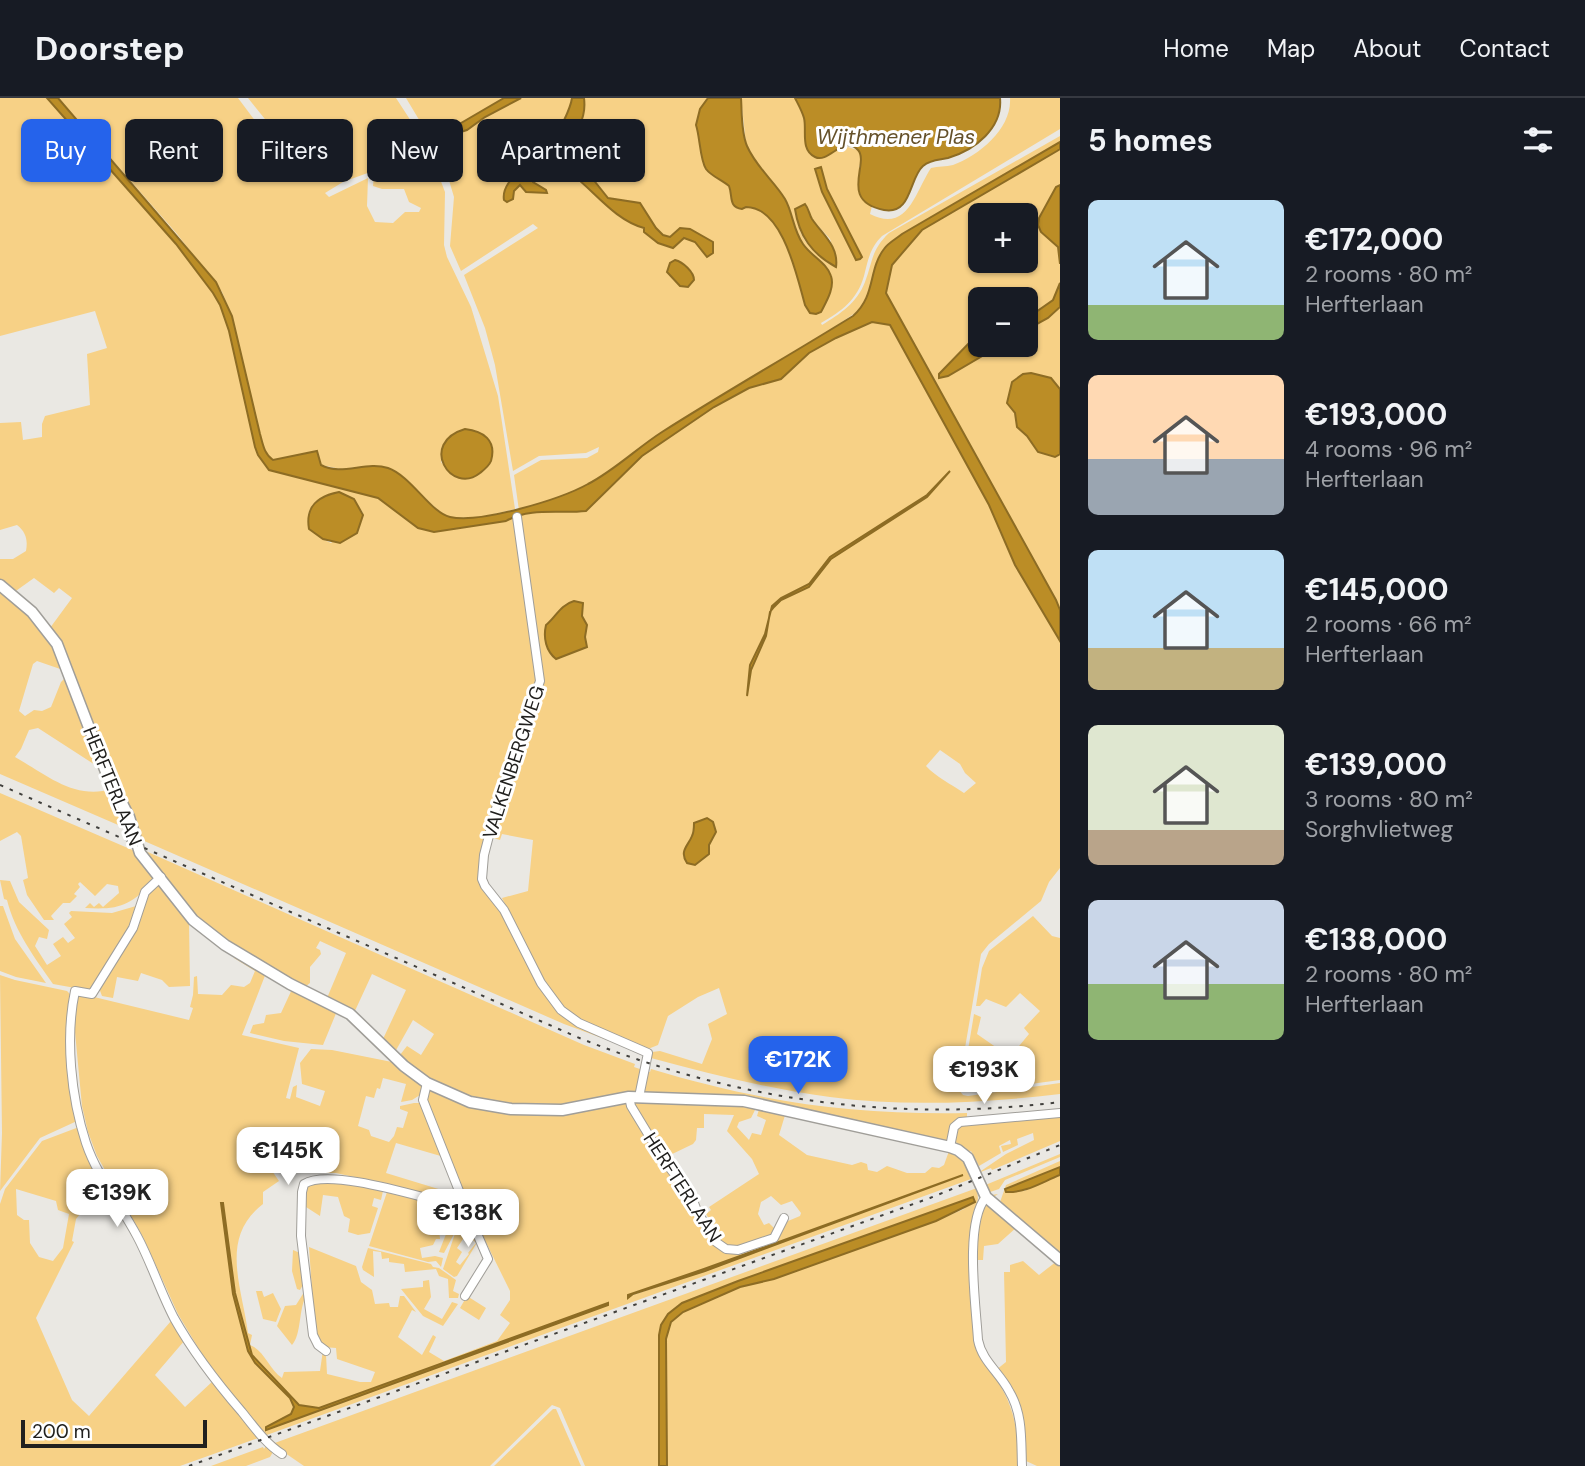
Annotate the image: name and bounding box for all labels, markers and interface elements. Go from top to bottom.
text: Doorstep [35,27,185,70]
text: Home [1163,33,1229,64]
text: Map [1267,33,1315,64]
text: About [1353,33,1422,64]
text: Contact [1460,33,1550,64]
chip: Buy [21,119,111,182]
chip: Rent [125,119,223,182]
chip: Filters [237,119,353,182]
chip: New [367,119,463,182]
chip: Apartment [477,119,645,182]
text: 5 homes [1088,121,1213,160]
icon: filters [1519,121,1557,159]
water label: Wijthmener Plas [817,123,975,151]
map controls [968,203,1038,357]
button: + [968,203,1038,273]
text: €172,000 [1305,220,1443,259]
icon: home [1144,228,1228,312]
text: 2 rooms · 80 m² [1305,259,1472,289]
button: − [968,287,1038,357]
text: Herfterlaan [1305,289,1424,319]
text: €193,000 [1305,395,1447,434]
icon: home [1144,403,1228,487]
text: 4 rooms · 96 m² [1305,434,1472,464]
text: Herfterlaan [1305,464,1424,494]
text: €145,000 [1305,570,1449,609]
icon: home [1144,578,1228,662]
text: 2 rooms · 66 m² [1305,609,1472,639]
text: Herfterlaan [1305,639,1424,669]
street label: VALKENBERGWEG [477,682,550,842]
street label: HERFTERLAAN [77,723,148,849]
text: €139,000 [1305,745,1447,784]
icon: home [1144,753,1228,837]
text: 3 rooms · 80 m² [1305,784,1473,814]
text: Sorghvlietweg [1305,814,1453,844]
text: €138,000 [1305,920,1447,959]
icon: home [1144,928,1228,1012]
text: 2 rooms · 80 m² [1305,959,1472,989]
text: Herfterlaan [1305,989,1424,1019]
pin: €172K [749,1037,847,1096]
text: €172K [765,1044,831,1074]
pin: €193K [935,1046,1033,1106]
text: €193K [949,1054,1019,1084]
pin: €145K [239,1128,337,1187]
street label: HERFTERLAAN [638,1128,727,1247]
text: €145K [253,1135,323,1165]
pin: €139K [68,1170,166,1229]
text: €139K [82,1177,152,1207]
pin: €138K [419,1190,517,1249]
text: €138K [433,1197,503,1227]
scale bar [21,1417,206,1449]
text: 200 m [32,1419,91,1444]

